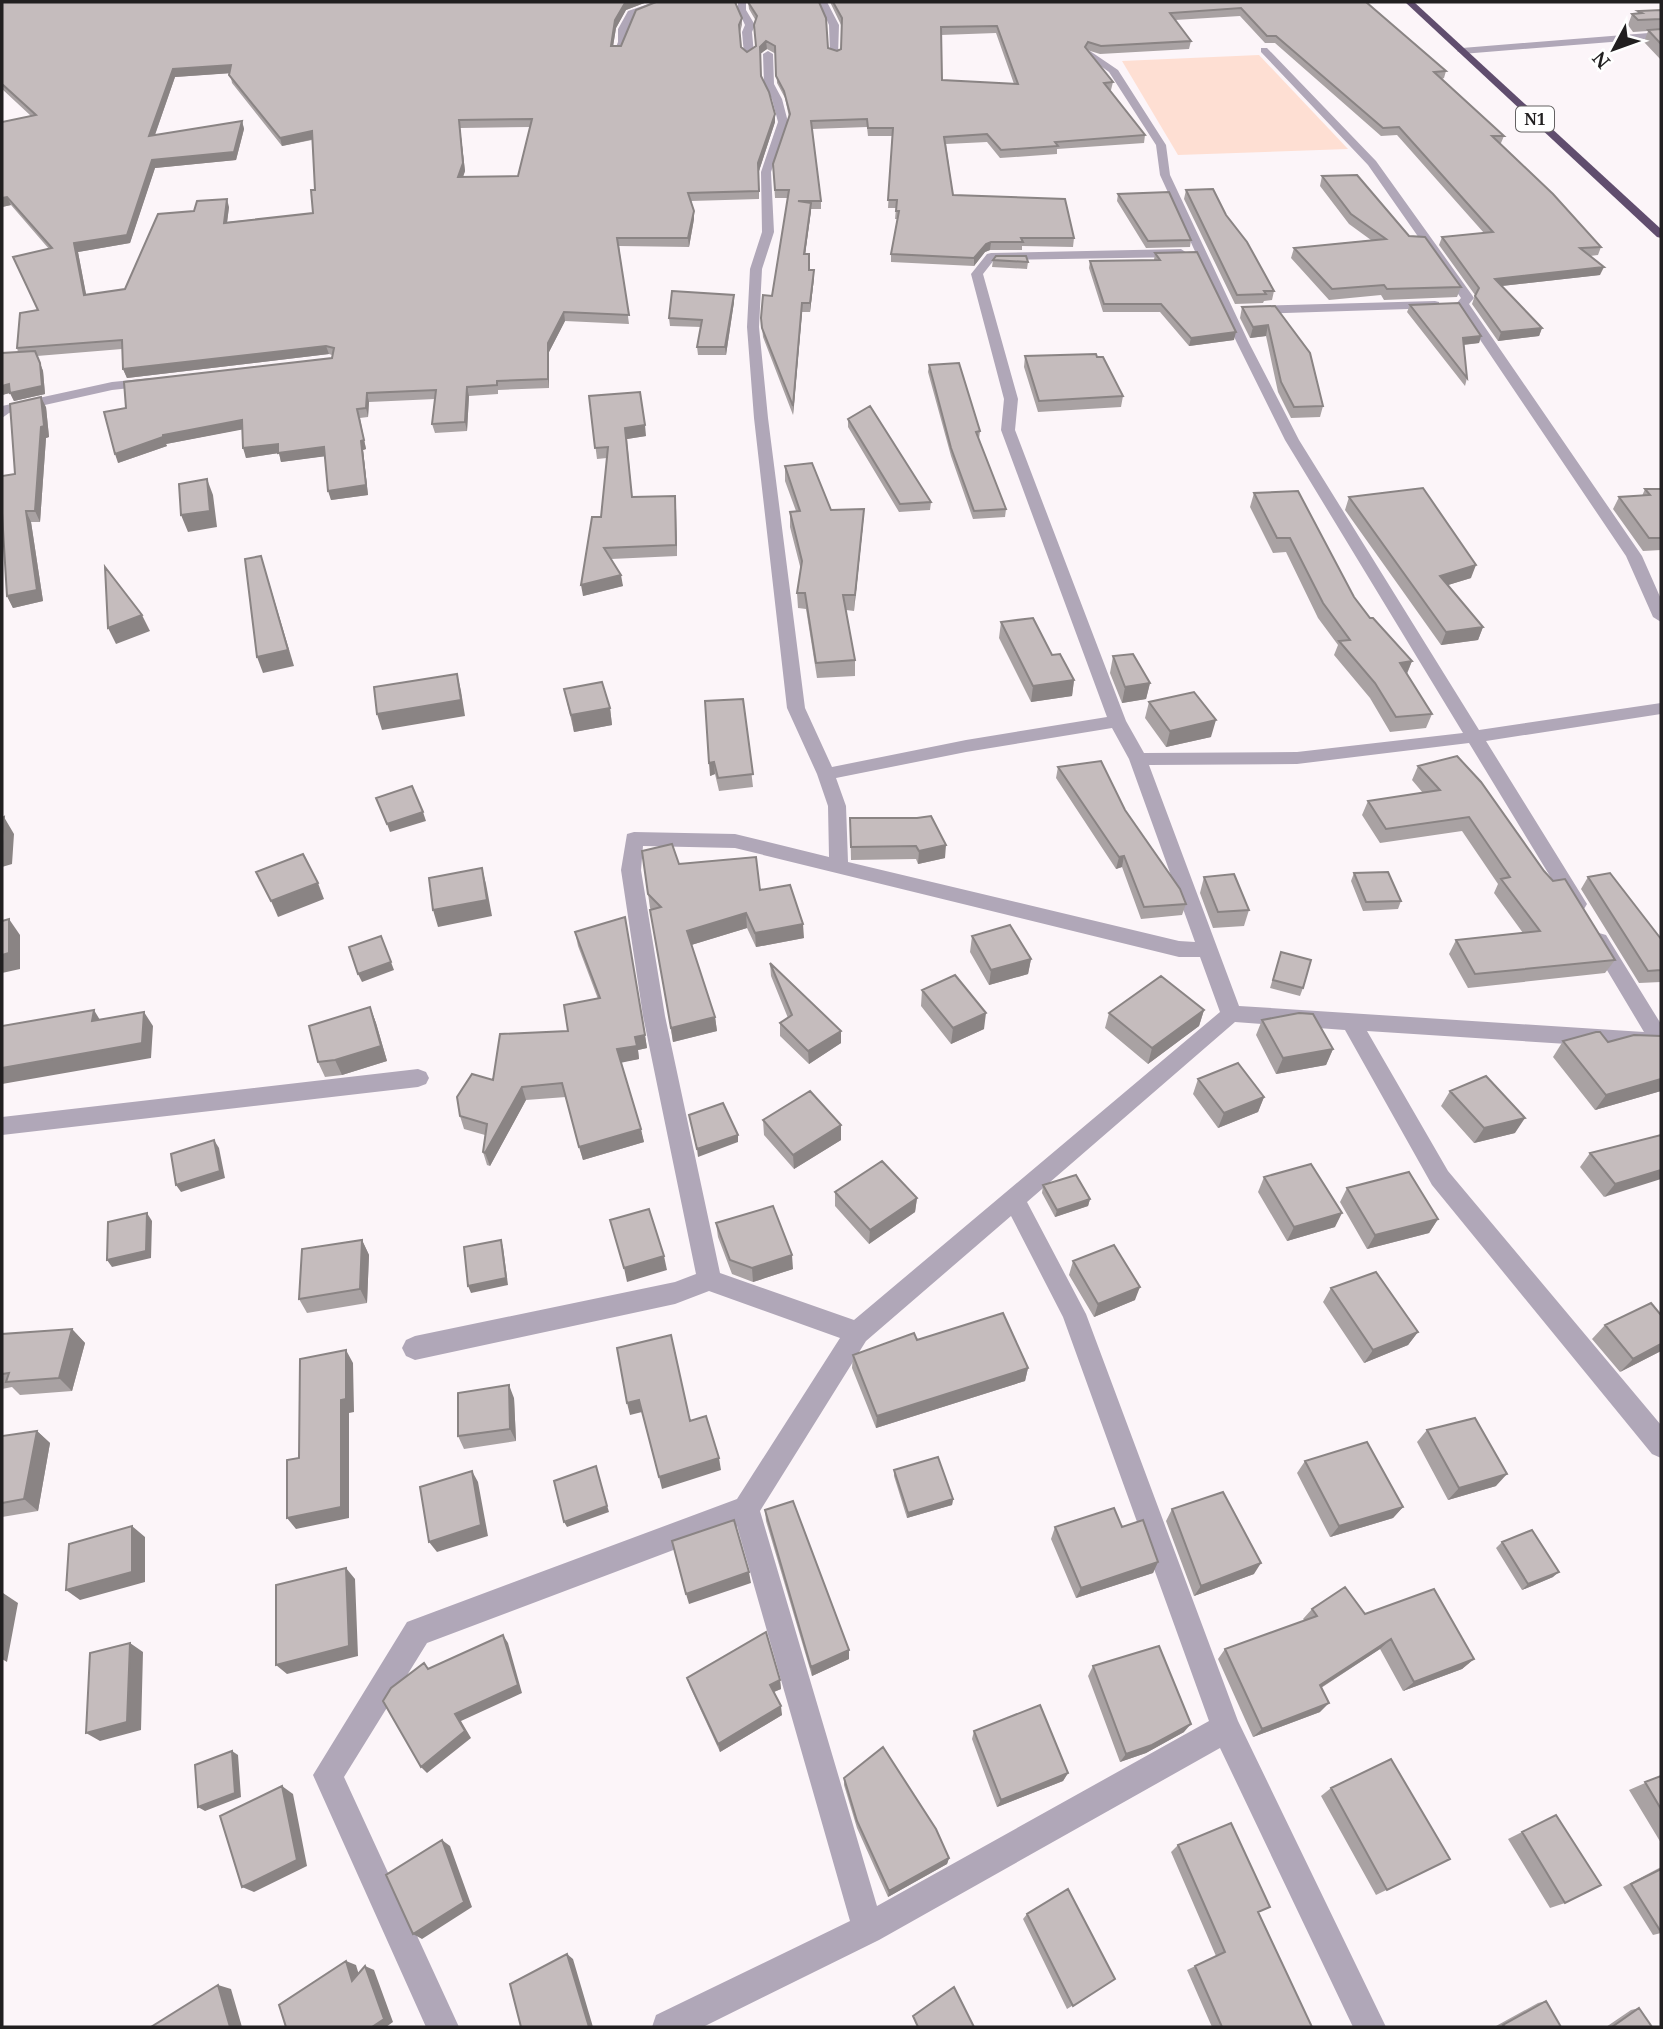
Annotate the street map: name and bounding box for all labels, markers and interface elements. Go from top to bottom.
north arrow [1579,14,1649,84]
text: N [1586,46,1616,74]
road number: N1 [1516,106,1554,132]

